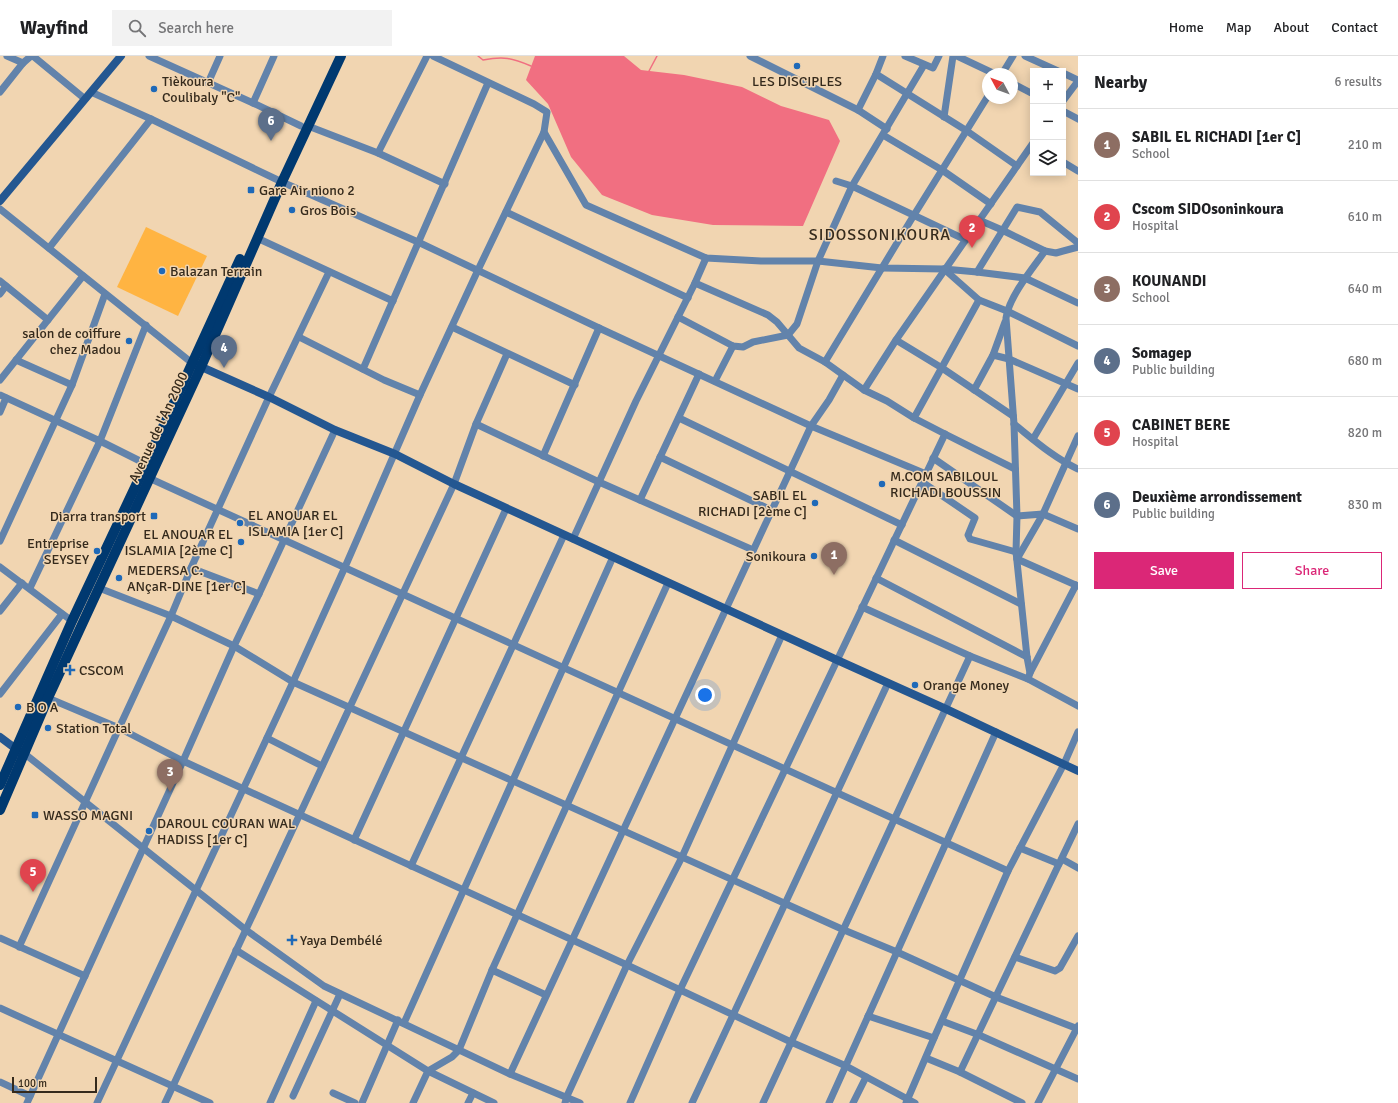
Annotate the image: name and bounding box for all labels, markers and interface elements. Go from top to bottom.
search box [112,10,392,46]
text: Wayfind [20,16,88,40]
icon: search [126,17,148,39]
text: Search here [158,19,234,37]
text: Home [1169,19,1204,36]
text: Map [1226,19,1251,36]
text: About [1273,19,1309,36]
text: Contact [1331,19,1378,36]
marker: LES DISCIPLES [792,61,802,71]
north arrow [982,68,1018,104]
map controls [1030,68,1066,176]
button: + [1030,68,1066,104]
text: Nearby [1094,72,1147,93]
place label: Tièkoura Coulibaly "C" [162,73,240,106]
place label: LES DISCIPLES [752,73,842,90]
text: 6 results [1334,74,1382,90]
marker: Tièkoura Coulibaly "C" [149,84,159,94]
button: − [1030,104,1066,140]
pin: 6 [258,108,284,141]
text: SABIL EL RICHADI [1er C] [1132,128,1302,146]
text: 1 [1103,137,1111,153]
text: 210 m [1348,137,1382,153]
button: layers [1030,140,1066,176]
text: School [1132,146,1170,162]
place label: Gare Air niono 2 [259,182,355,199]
marker: Gare Air niono 2 [246,185,256,195]
text: Cscom SIDOsoninkoura [1132,200,1284,218]
place label: Gros Bois [300,202,356,219]
marker: Gros Bois [287,205,297,215]
text: 2 [1103,209,1111,225]
text: 610 m [1348,209,1382,225]
pin: 2 [959,215,985,248]
text: Hospital [1132,218,1179,234]
district label: SIDOSSONIKOURA [809,225,951,245]
place label: Balazan Terrain [170,263,262,280]
marker: Balazan Terrain [157,266,167,276]
text: KOUNANDI [1132,272,1206,290]
text: 3 [1103,281,1111,297]
text: 640 m [1348,281,1382,297]
text: School [1132,290,1170,306]
place label: salon de coiffure chez Madou [22,325,121,358]
pin: 4 [211,335,237,368]
marker: salon de coiffure chez Madou [124,336,134,346]
text: Somagep [1132,344,1192,362]
text: 4 [1103,353,1111,369]
text: 680 m [1348,353,1382,369]
text: Public building [1132,362,1215,378]
street label: Avenue de l'An 2000 [125,369,192,485]
text: CABINET BERE [1132,416,1230,434]
text: 5 [1103,425,1111,441]
text: 820 m [1348,425,1382,441]
text: Hospital [1132,434,1179,450]
place label: M.COM SABILOUL RICHADI BOUSSIN [890,468,1001,501]
marker: M.COM SABILOUL RICHADI BOUSSIN [877,479,887,489]
place label: SABIL EL RICHADI [2ème C] [698,487,807,520]
text: Deuxième arrondissement [1132,488,1302,506]
text: 6 [1103,497,1111,513]
text: 830 m [1348,497,1382,513]
marker: SABIL EL RICHADI [2ème C] [810,498,820,508]
text: Public building [1132,506,1215,522]
place label: EL ANOUAR EL ISLAMIA [1er C] [248,507,344,540]
place label: Diarra transport [50,508,146,525]
marker: Diarra transport [149,511,159,521]
marker: EL ANOUAR EL ISLAMIA [1er C] [235,518,245,528]
place label: EL ANOUAR EL ISLAMIA [2ème C] [124,526,233,559]
place label: Entreprise SEYSEY [27,535,89,568]
marker: EL ANOUAR EL ISLAMIA [2ème C] [236,537,246,547]
pin: 1 [821,542,847,575]
marker: Entreprise SEYSEY [92,546,102,556]
place label: Sonikoura [746,548,806,565]
marker: Sonikoura [809,551,819,561]
button: Save [1094,552,1234,589]
button: Share [1242,552,1382,589]
place label: MEDERSA C. ANçaR-DINE [1er C] [127,562,246,595]
marker: MEDERSA C. ANçaR-DINE [1er C] [114,573,124,583]
place label: CSCOM [79,662,124,679]
marker: CSCOM [64,664,76,676]
place label: Orange Money [923,677,1010,694]
marker: Orange Money [910,680,920,690]
your location [695,685,715,705]
place label: B O A [26,699,59,716]
marker: B O A [13,702,23,712]
place label: Station Total [56,720,131,737]
marker: Station Total [43,723,53,733]
pin: 3 [157,759,183,792]
place label: WASSO MAGNI [43,807,133,824]
marker: WASSO MAGNI [30,810,40,820]
place label: DAROUL COURAN WAL HADISS [1er C] [157,815,295,848]
marker: DAROUL COURAN WAL HADISS [1er C] [144,826,154,836]
pin: 5 [20,859,46,892]
place label: Yaya Dembélé [300,932,382,949]
marker: Yaya Dembélé [287,935,297,945]
scale bar [12,1075,97,1094]
text: 100 m [18,1077,47,1090]

